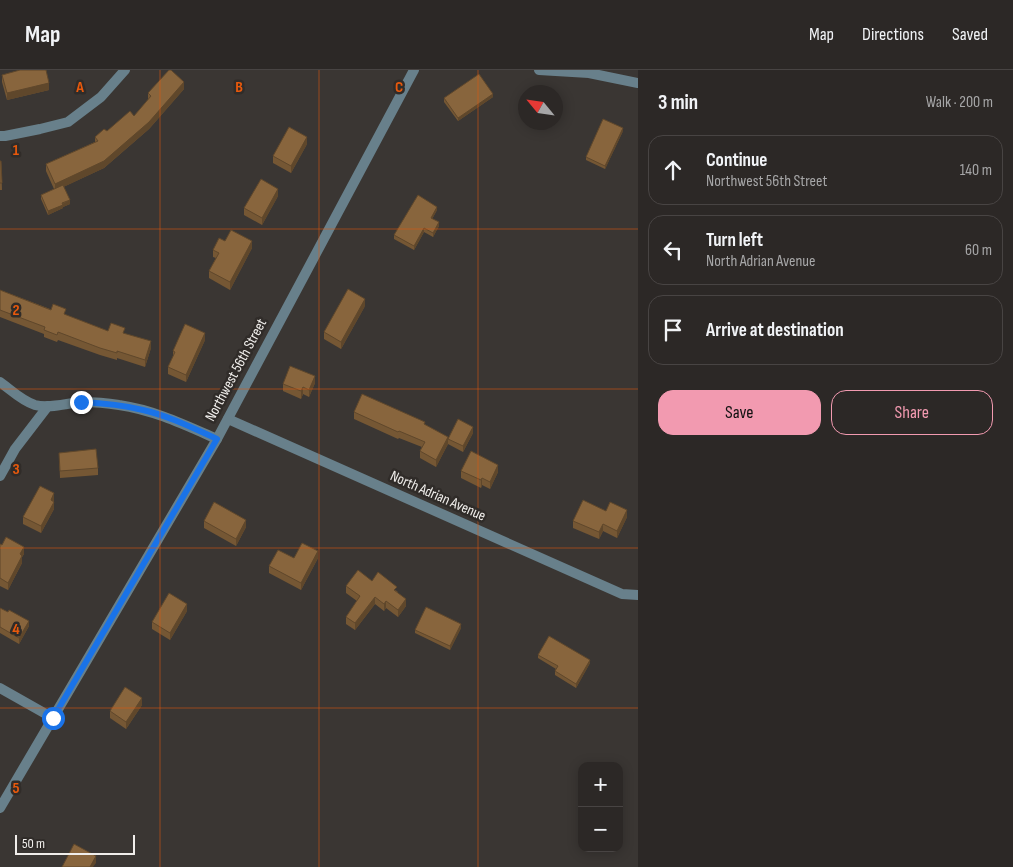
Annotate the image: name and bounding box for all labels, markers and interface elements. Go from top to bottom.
text: Map [25,20,60,49]
text: Map [809,24,834,45]
text: Directions [862,24,924,45]
text: Saved [952,24,988,45]
text: A [75,78,84,97]
text: B [235,78,243,97]
text: C [395,78,403,97]
north arrow [518,85,563,130]
text: 3 min [658,90,698,115]
text: Walk · 200 m [926,93,993,112]
text: 1 [13,141,20,160]
text: Continue [706,149,767,172]
icon: ahead [659,156,687,184]
text: 140 m [960,161,992,180]
text: Northwest 56th Street [706,172,827,191]
text: Turn left [706,229,763,252]
icon: left [659,236,687,264]
text: 60 m [965,241,992,260]
text: North Adrian Avenue [706,252,815,271]
text: 2 [12,301,20,320]
street label: Northwest 56th Street [201,315,271,425]
icon: arrive [659,316,687,344]
text: Arrive at destination [706,319,844,342]
button: Save [658,390,821,435]
button: Share [831,390,993,435]
route end [70,391,93,414]
text: 3 [12,460,20,479]
street label: North Adrian Avenue [387,466,489,526]
text: 4 [12,620,20,639]
route start [42,707,65,730]
map controls [578,762,623,852]
button: + [578,762,623,807]
text: 5 [12,779,20,798]
button: − [578,807,623,852]
scale bar [15,832,135,855]
text: 50 m [22,835,45,852]

